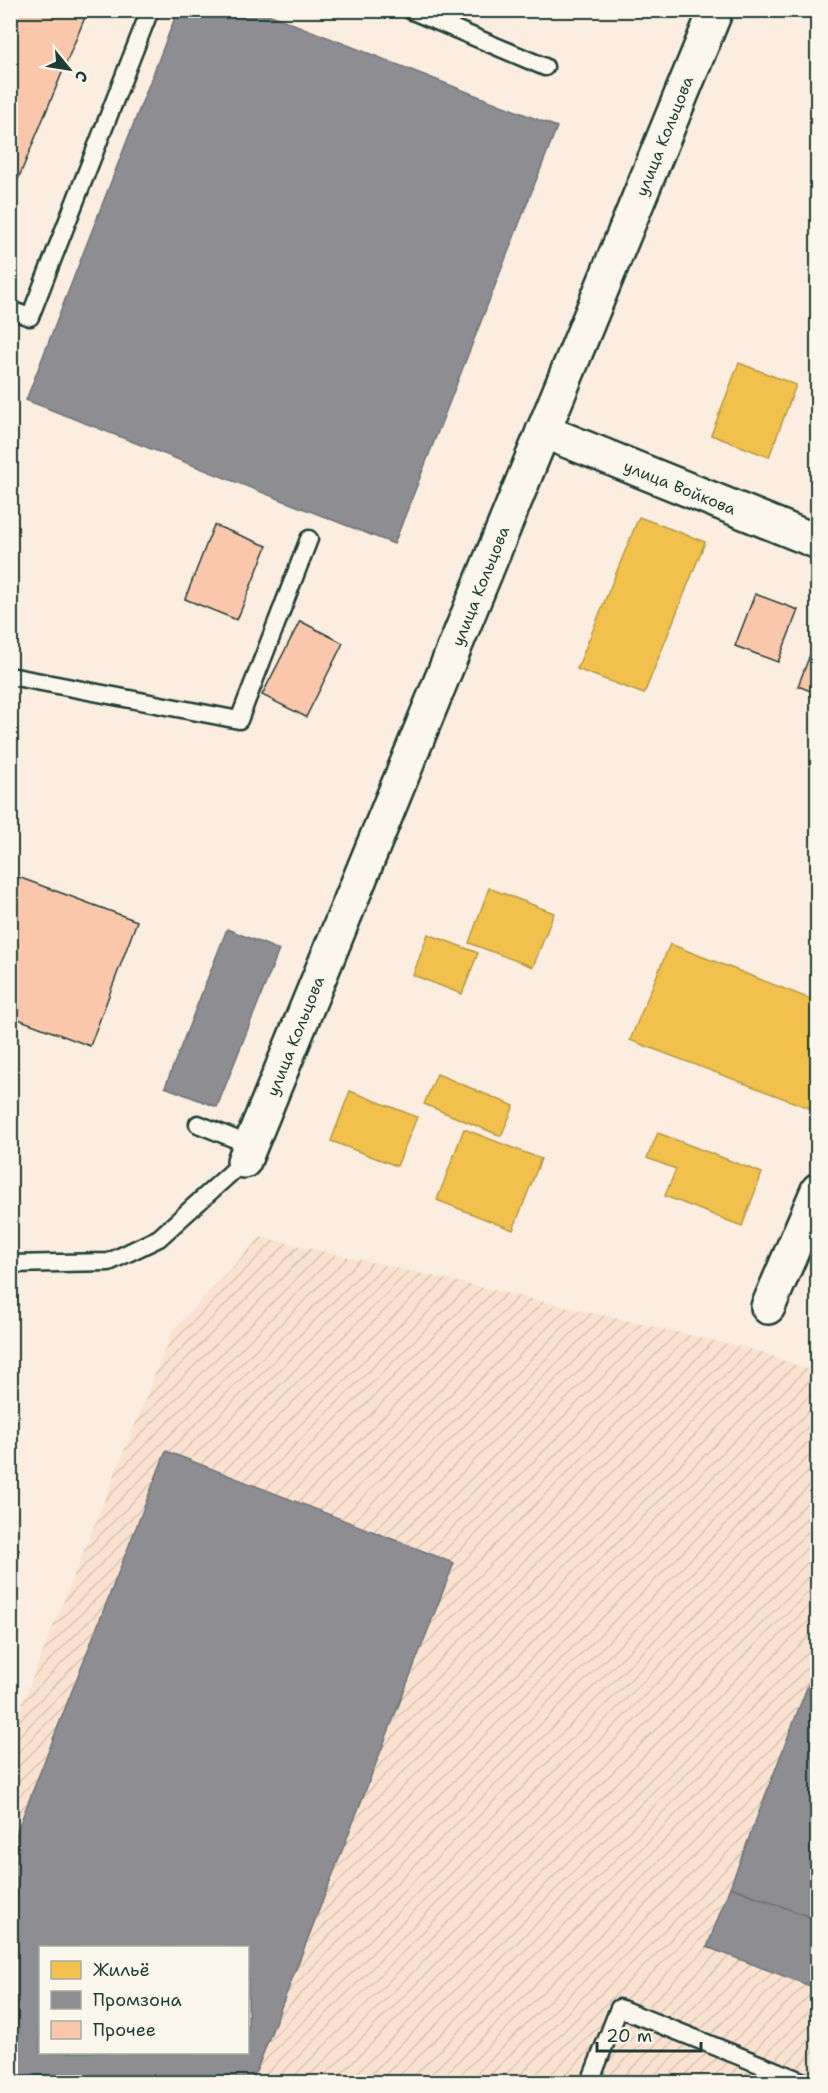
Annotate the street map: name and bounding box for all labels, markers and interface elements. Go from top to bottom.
north arrow [39,39,99,99]
text: С [70,67,93,86]
street label: улица Кольцова [631,73,698,199]
street label: улица Войкова [621,455,739,520]
street label: улица Кольцова [447,523,514,649]
street label: улица Кольцова [262,973,329,1099]
legend [39,1946,249,2054]
text: Жильё [93,1958,150,1982]
text: Промзона [93,1988,182,2012]
scale bar [597,2015,700,2053]
text: Прочее [93,2018,156,2042]
text: 20 m [606,2024,652,2048]

